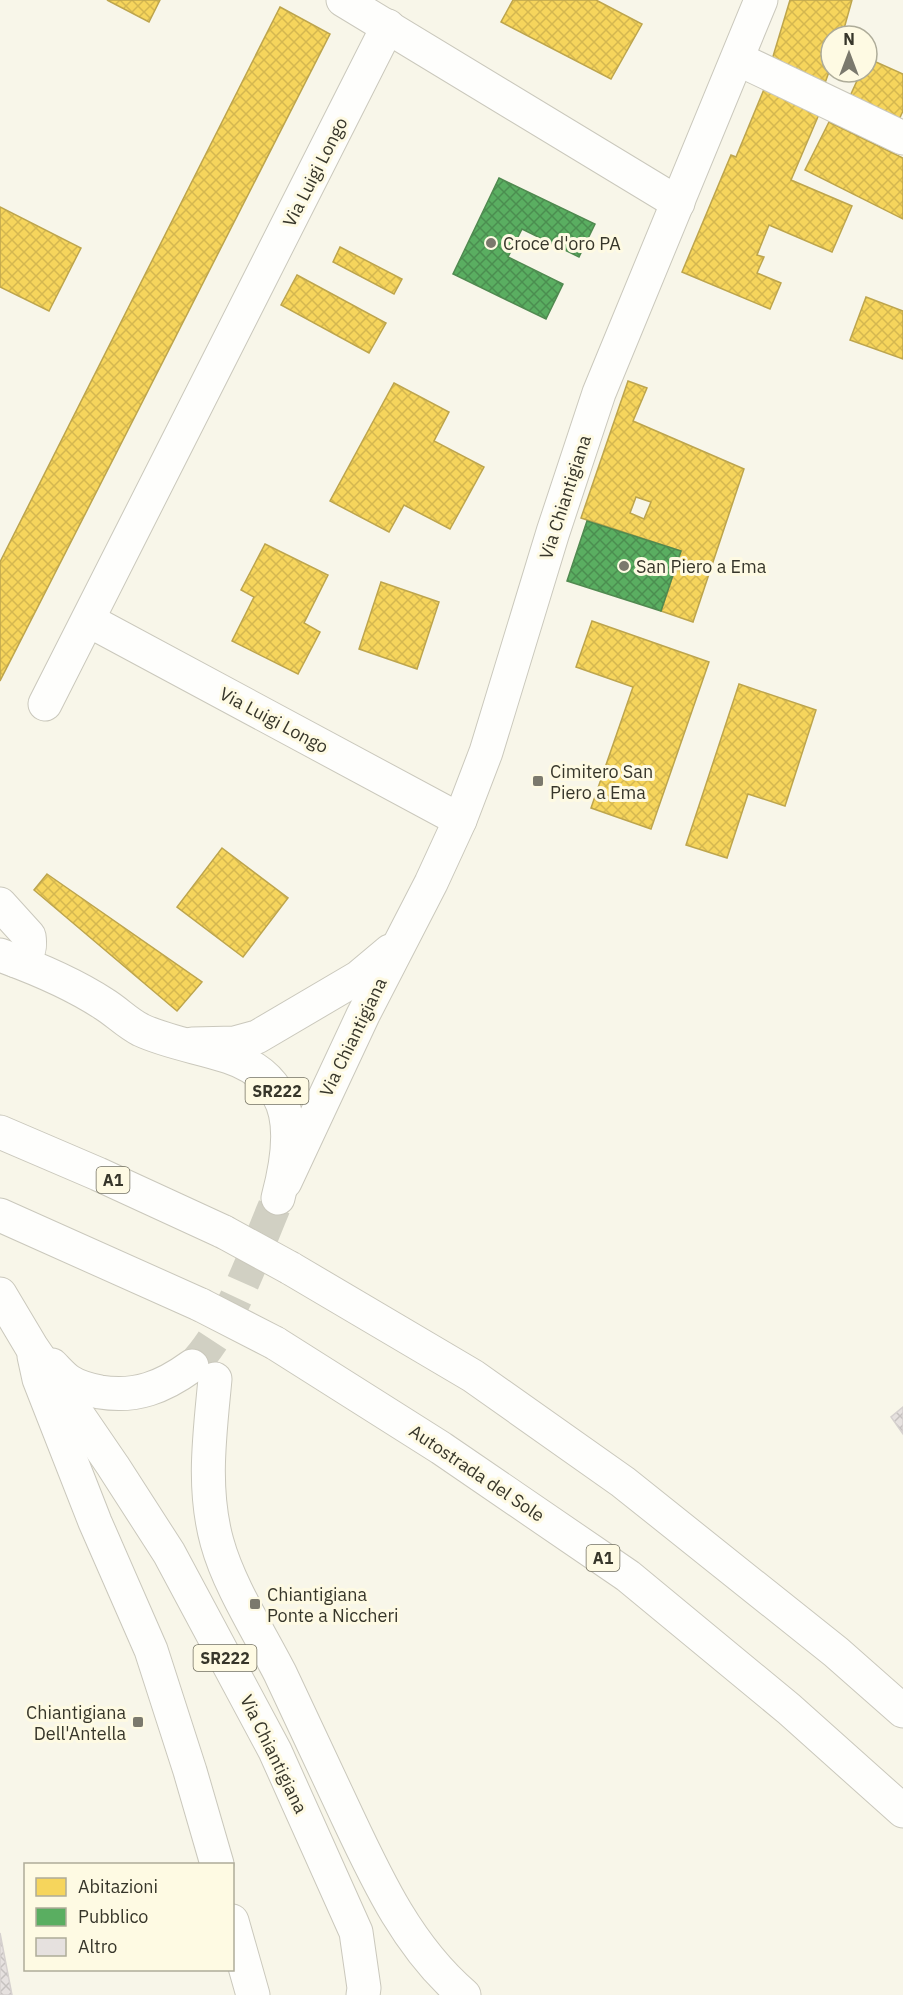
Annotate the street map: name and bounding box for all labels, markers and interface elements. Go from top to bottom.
north arrow [819,24,879,84]
text: N [843,29,855,49]
street label: Via Luigi Longo [278,113,352,231]
place label: Croce d'oro PA [503,232,621,255]
marker: Croce d'oro PA [484,236,498,250]
street label: Via Chiantigiana [534,432,596,562]
place label: San Piero a Ema [636,555,767,578]
marker: San Piero a Ema [617,559,631,573]
street label: Via Luigi Longo [216,682,332,758]
place label: Cimitero San Piero a Ema [550,760,653,804]
marker: Cimitero San Piero a Ema [531,774,545,788]
street label: Via Chiantigiana [314,973,392,1100]
road number: SR222 [246,1078,308,1104]
road number: A1 [96,1167,130,1193]
street label: Autostrada del Sole [405,1419,549,1527]
road number: A1 [586,1545,620,1571]
place label: Chiantigiana Ponte a Niccheri [267,1583,399,1627]
marker: Chiantigiana Ponte a Niccheri [248,1597,262,1611]
road number: SR222 [194,1645,256,1671]
street label: Via Chiantigiana [235,1691,313,1818]
place label: Chiantigiana Dell'Antella [26,1701,126,1745]
marker: Chiantigiana Dell'Antella [131,1715,145,1729]
legend [24,1863,234,1971]
text: Abitazioni [78,1875,158,1898]
text: Pubblico [78,1905,148,1928]
text: Altro [78,1935,117,1958]

